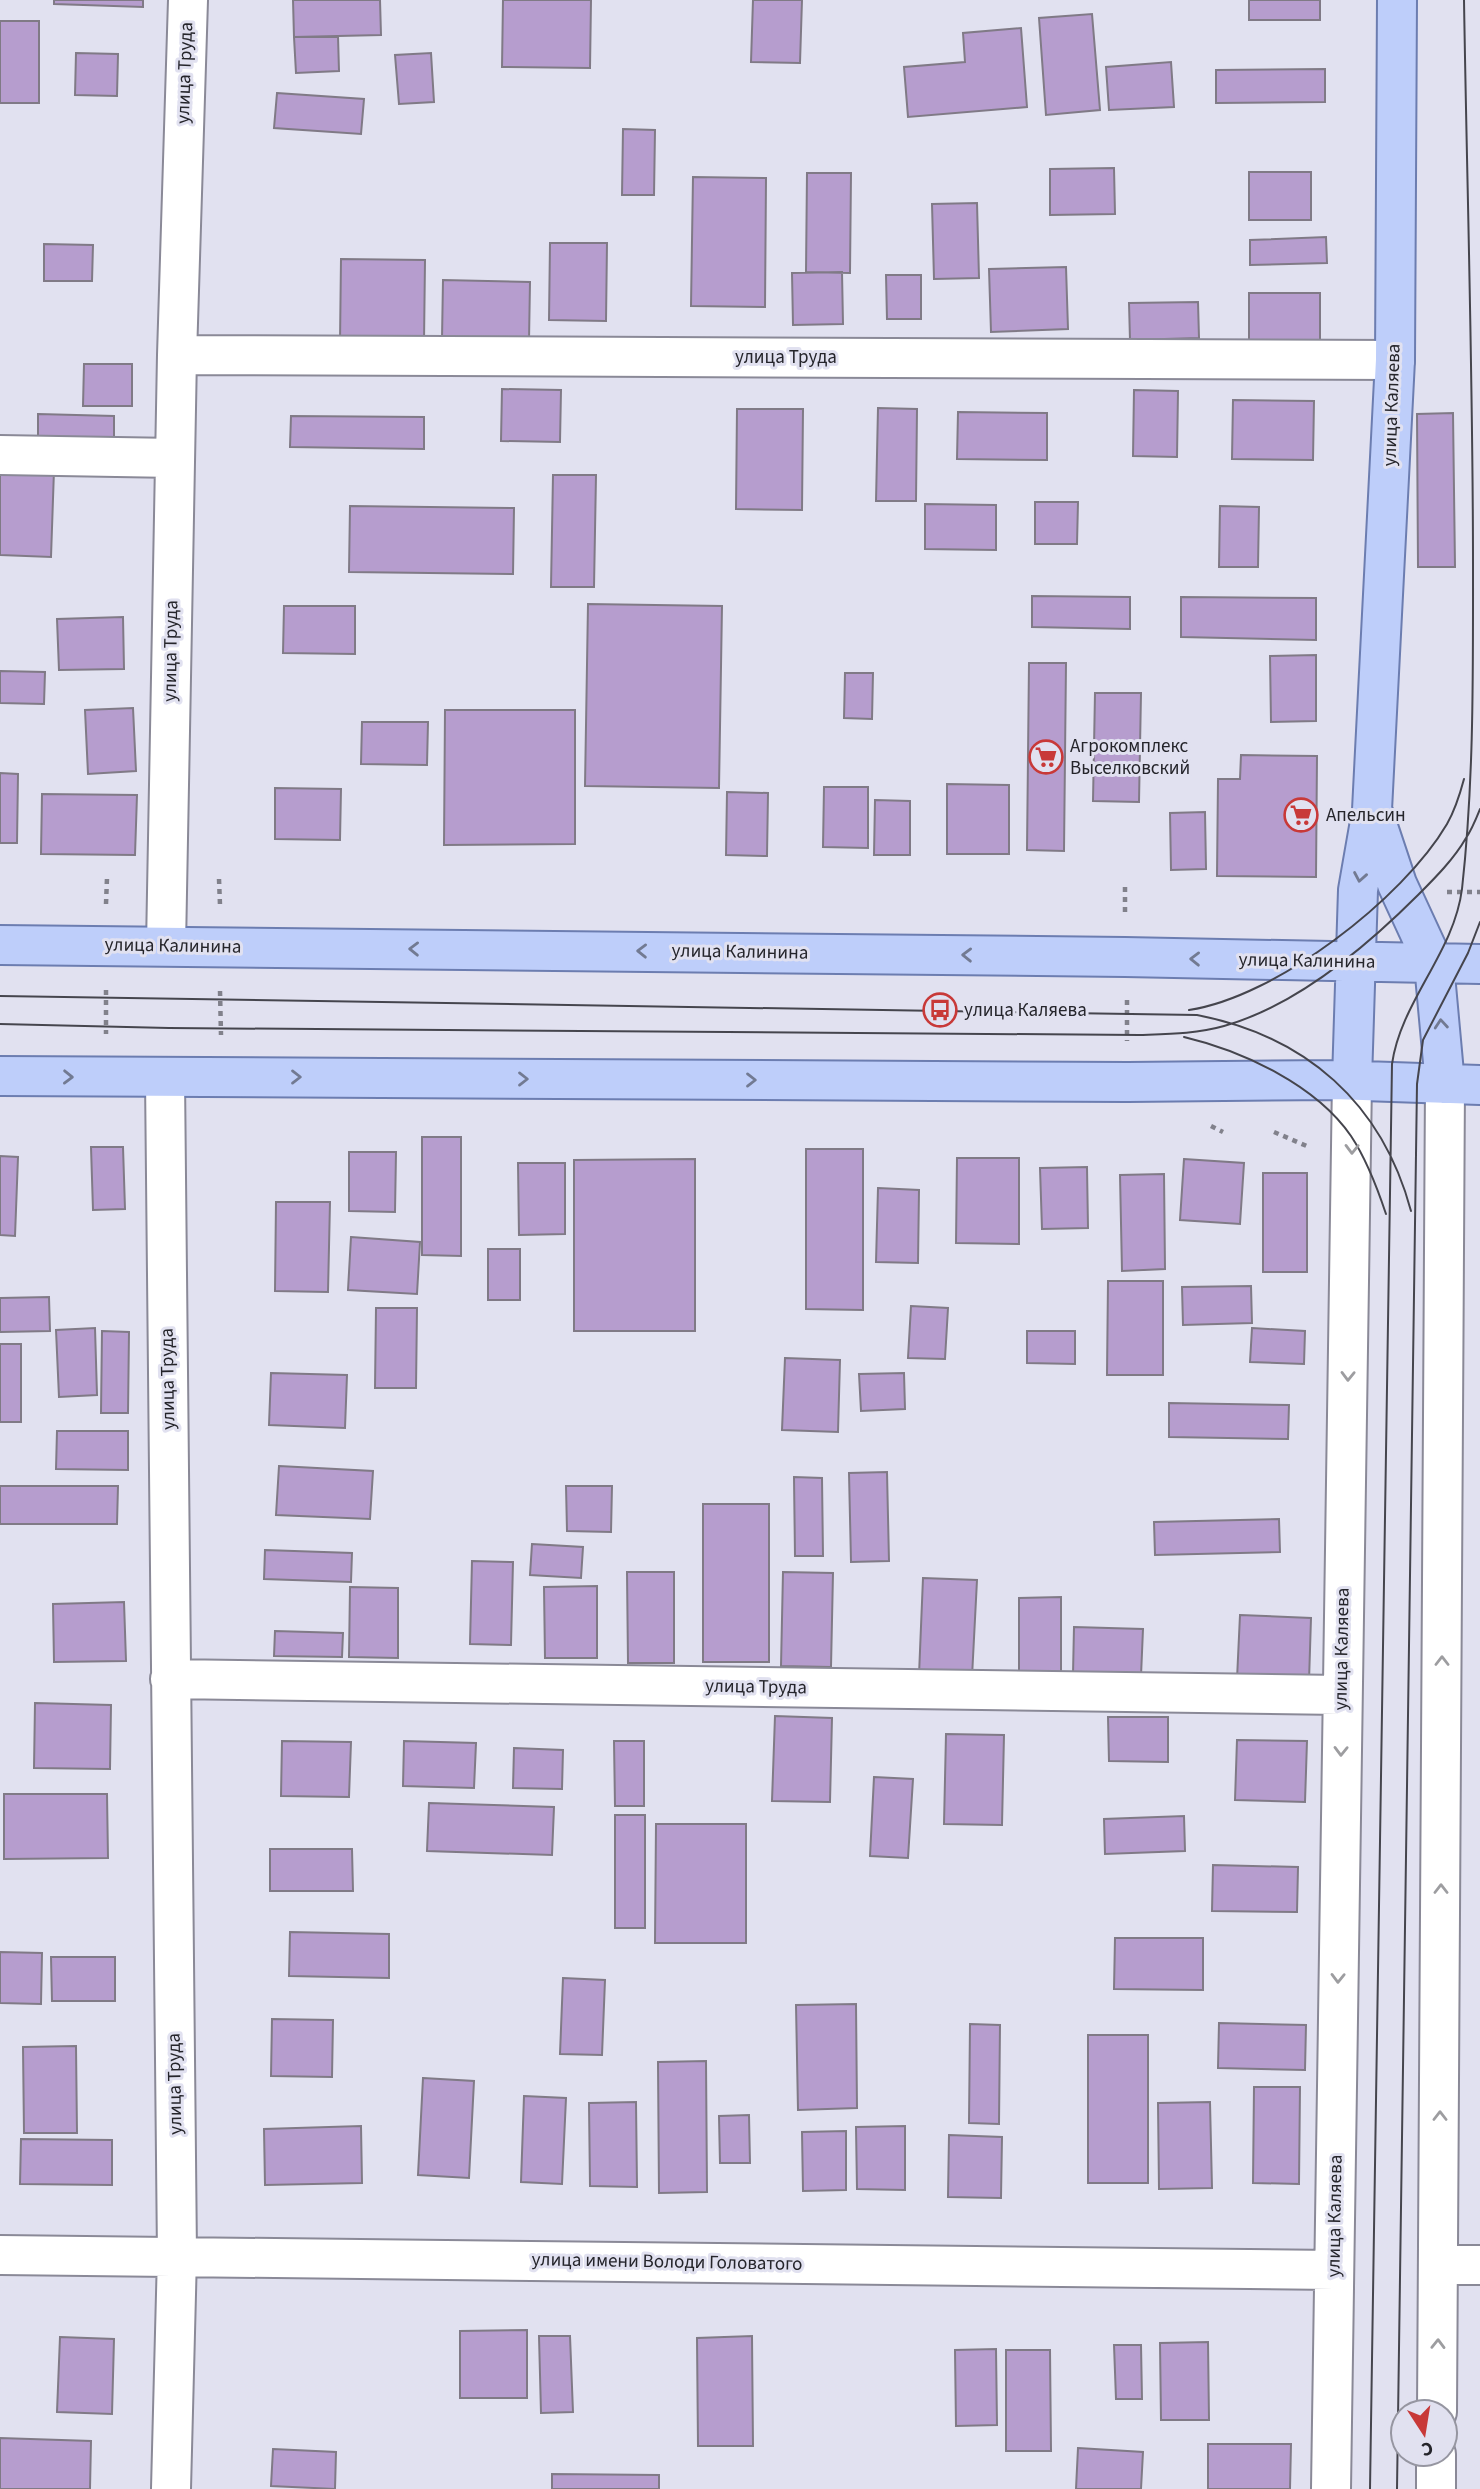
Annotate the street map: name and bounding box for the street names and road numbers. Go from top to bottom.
street label: улица Труда [170,22,200,124]
street label: улица Каляева [1376,343,1408,467]
street label: улица Труда [735,344,837,371]
street label: улица Труда [157,600,185,702]
street label: улица Калинина [104,931,242,961]
street label: улица Калинина [671,937,809,967]
street label: улица Калинина [1238,946,1376,976]
street label: улица Труда [154,1328,182,1430]
street label: улица Каляева [1327,1587,1357,1711]
street label: улица Труда [705,1673,807,1701]
street label: улица Труда [161,2033,189,2135]
street label: улица Каляева [1320,2154,1350,2278]
street label: улица имени Володи Головатого [531,2246,803,2278]

